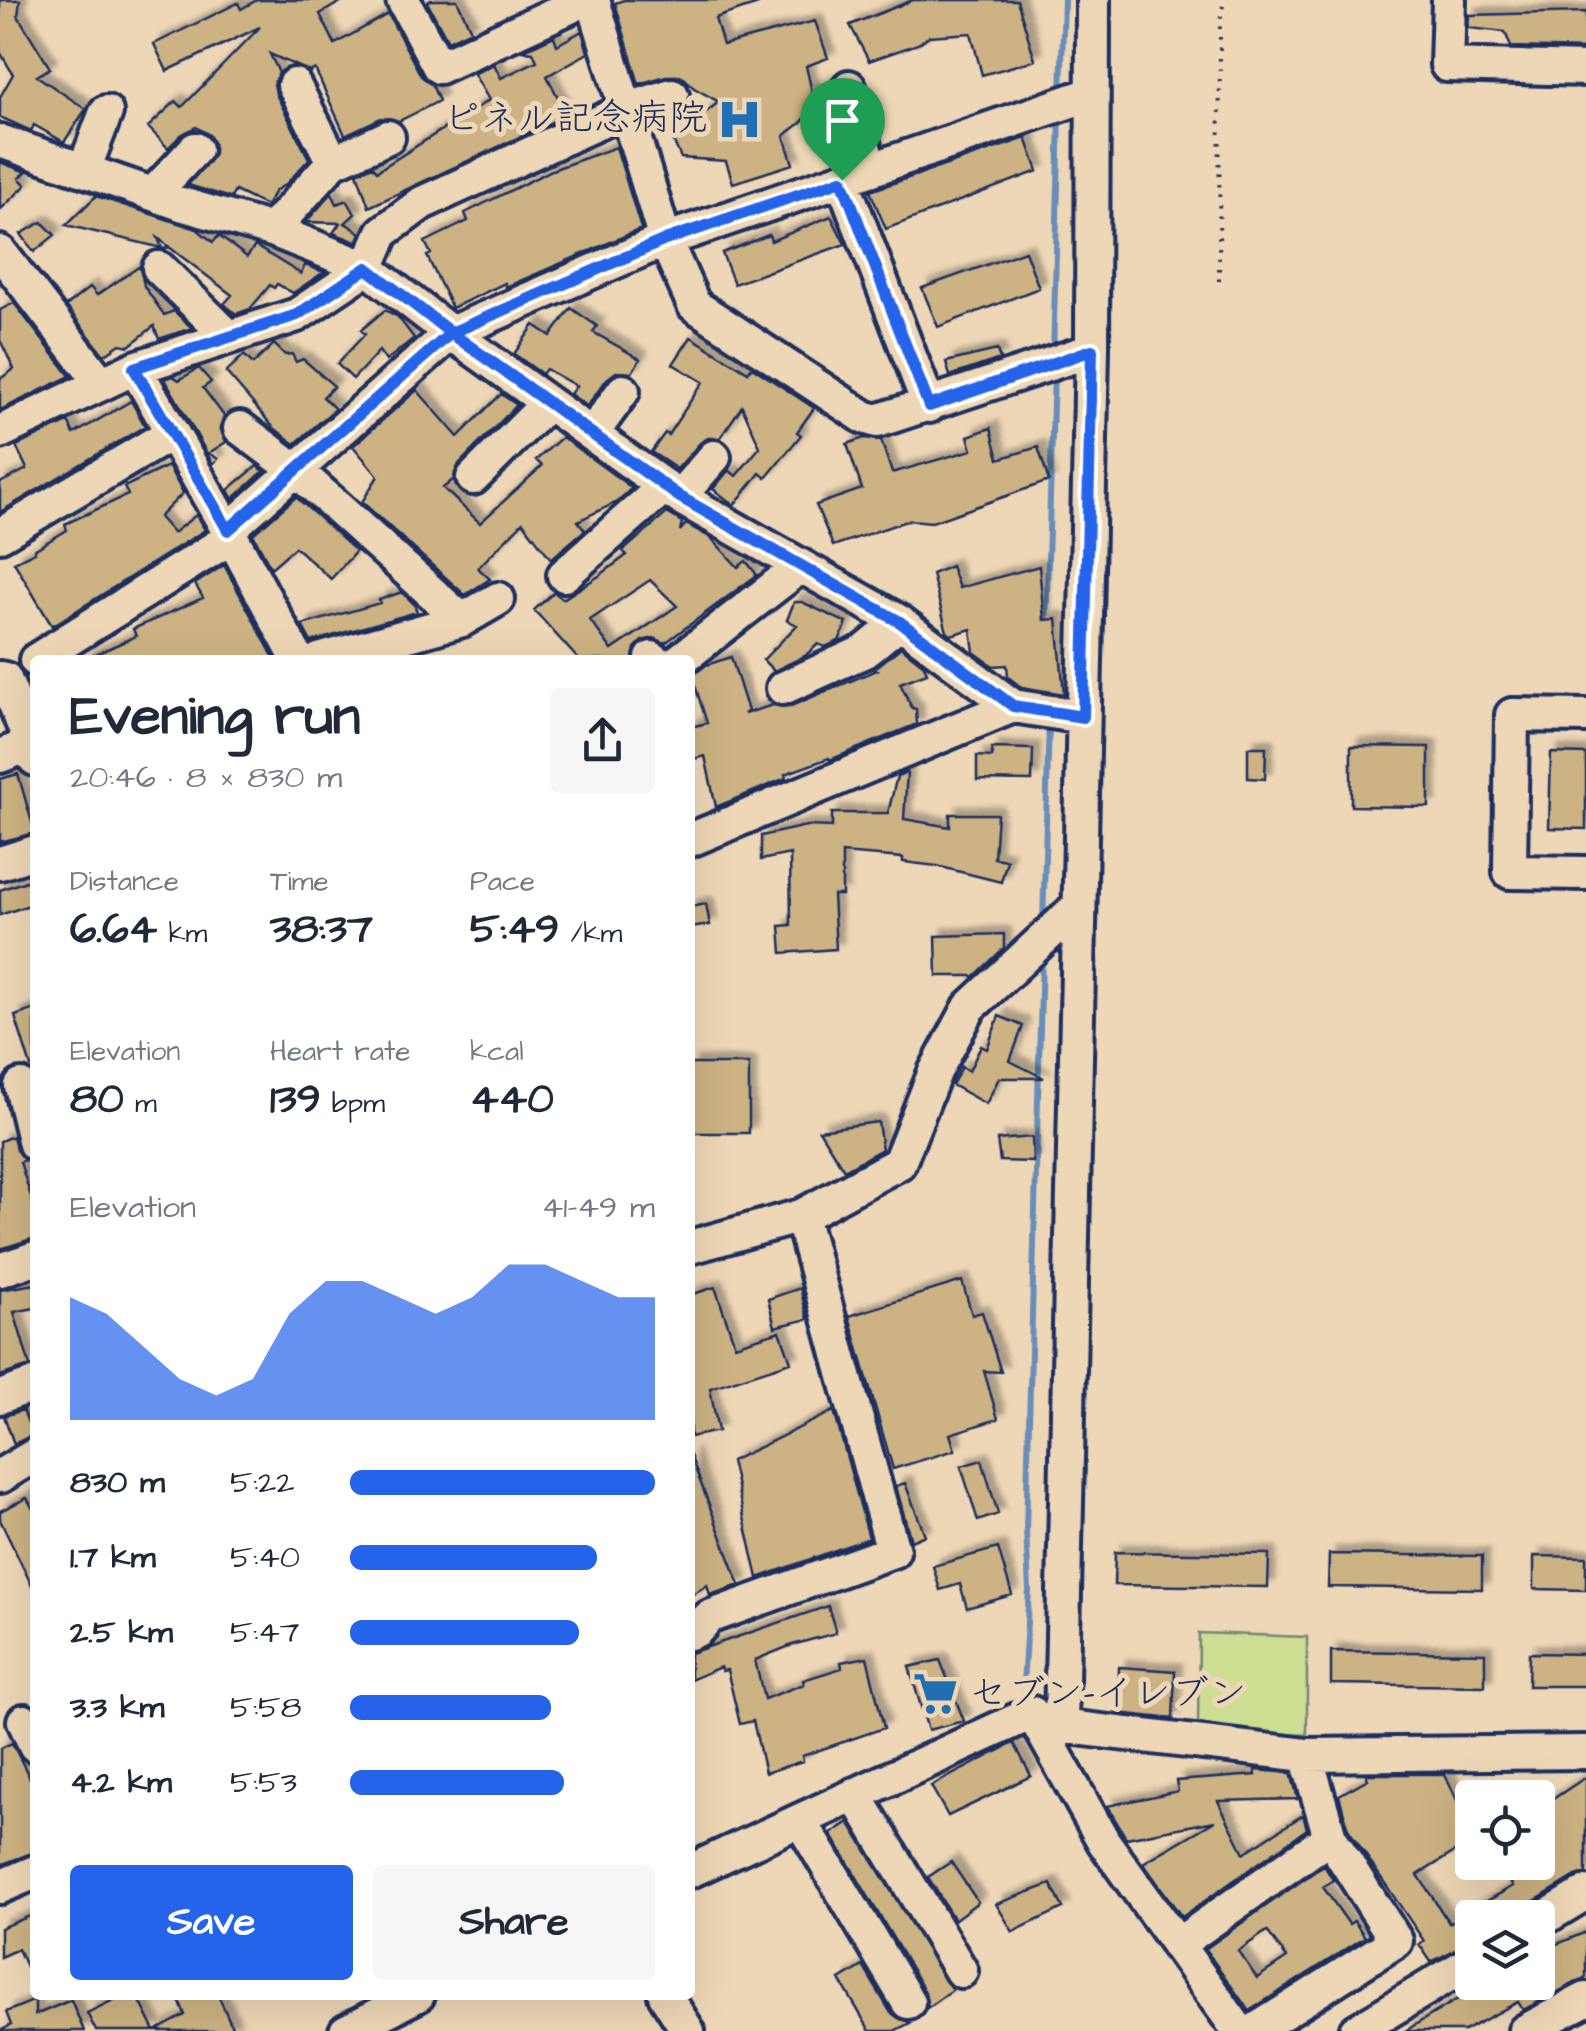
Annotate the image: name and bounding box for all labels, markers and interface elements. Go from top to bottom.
pin [800,78,885,181]
place label: ピネル記念病院 [443,93,707,145]
icon: arrive [815,93,870,148]
hospital icon: ピネル記念病院 [716,95,764,143]
text: Evening run [70,679,360,755]
button: share [550,688,655,793]
text: 20:46 · 8 × 830 m [70,755,342,800]
text: Distance [70,862,179,901]
text: Time [270,862,329,901]
text: Pace [470,862,535,901]
text: 6.64 [70,901,157,959]
text: 38:37 [270,901,373,959]
text: 5:49 [470,901,559,959]
text: km [157,914,207,953]
text: /km [559,914,622,953]
text: Elevation [70,1032,180,1071]
text: Heart rate [270,1032,411,1071]
text: kcal [470,1032,524,1071]
text: 80 [70,1071,124,1129]
text: 139 [270,1071,321,1129]
text: 440 [470,1071,554,1129]
text: m [124,1084,157,1123]
text: bpm [321,1084,385,1123]
text: Elevation [70,1185,196,1230]
text: 41–49 m [541,1185,655,1230]
text: 830 m [70,1460,165,1505]
text: 5:22 [230,1460,295,1505]
text: 1.7 km [70,1535,156,1580]
text: 5:40 [230,1535,300,1580]
text: 2.5 km [70,1610,173,1655]
text: 5:47 [230,1610,299,1655]
place label: セブン-イレブン [969,1668,1247,1720]
supermarket icon: セブン-イレブン [912,1670,960,1718]
text: 3.3 km [70,1685,164,1730]
text: 5:58 [230,1685,301,1730]
text: 4.2 km [70,1760,172,1805]
text: 5:53 [230,1760,297,1805]
map controls [1455,1780,1555,2000]
button: locate [1455,1780,1555,1880]
button: Save [70,1865,353,1980]
button: Share [373,1865,655,1980]
button: layers [1455,1900,1555,2000]

